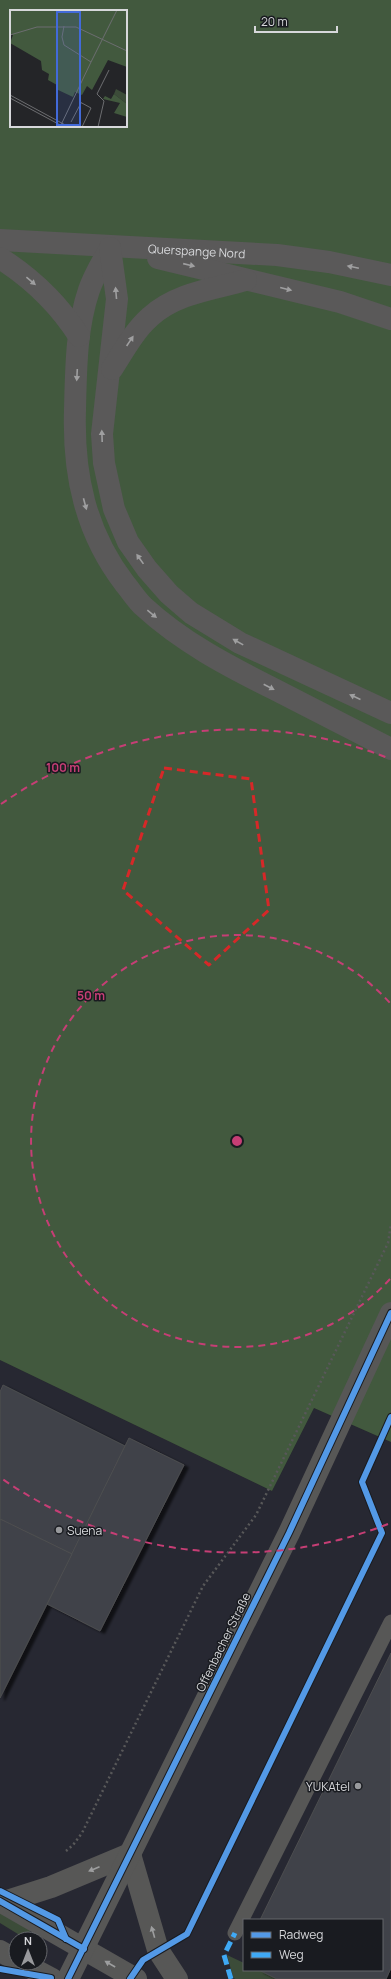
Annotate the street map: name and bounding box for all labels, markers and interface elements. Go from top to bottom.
scale bar [255,8,337,34]
inset map [10,10,127,127]
text: 20 m [261,13,288,30]
street label: Querspange Nord [148,240,246,262]
one-way arrow [183,263,195,269]
one-way arrow [347,264,359,270]
one-way arrow [26,277,37,286]
one-way arrow [280,286,293,292]
one-way arrow [113,287,120,299]
one-way arrow [127,335,134,347]
one-way arrow [73,369,80,381]
one-way arrow [99,429,105,442]
one-way arrow [82,498,88,511]
one-way arrow [136,553,144,564]
one-way arrow [146,609,157,618]
one-way arrow [232,638,244,645]
one-way arrow [263,683,275,690]
one-way arrow [349,694,361,700]
text: 100 m [46,759,80,776]
text: 50 m [77,987,105,1004]
centre of rings [230,1134,244,1148]
place label: Suena [67,1522,102,1539]
marker: Suena [54,1525,64,1535]
street label: Offenbacher Straße [192,1589,254,1695]
place label: YUKAtel [306,1778,350,1795]
marker: YUKAtel [353,1781,363,1791]
one-way arrow [88,1867,100,1873]
legend [243,1919,383,1971]
one-way arrow [150,1926,156,1938]
text: Radweg [279,1926,323,1943]
north arrow [8,1931,48,1971]
text: N [24,1933,32,1948]
text: Weg [279,1946,304,1963]
one-way arrow [104,1960,116,1967]

